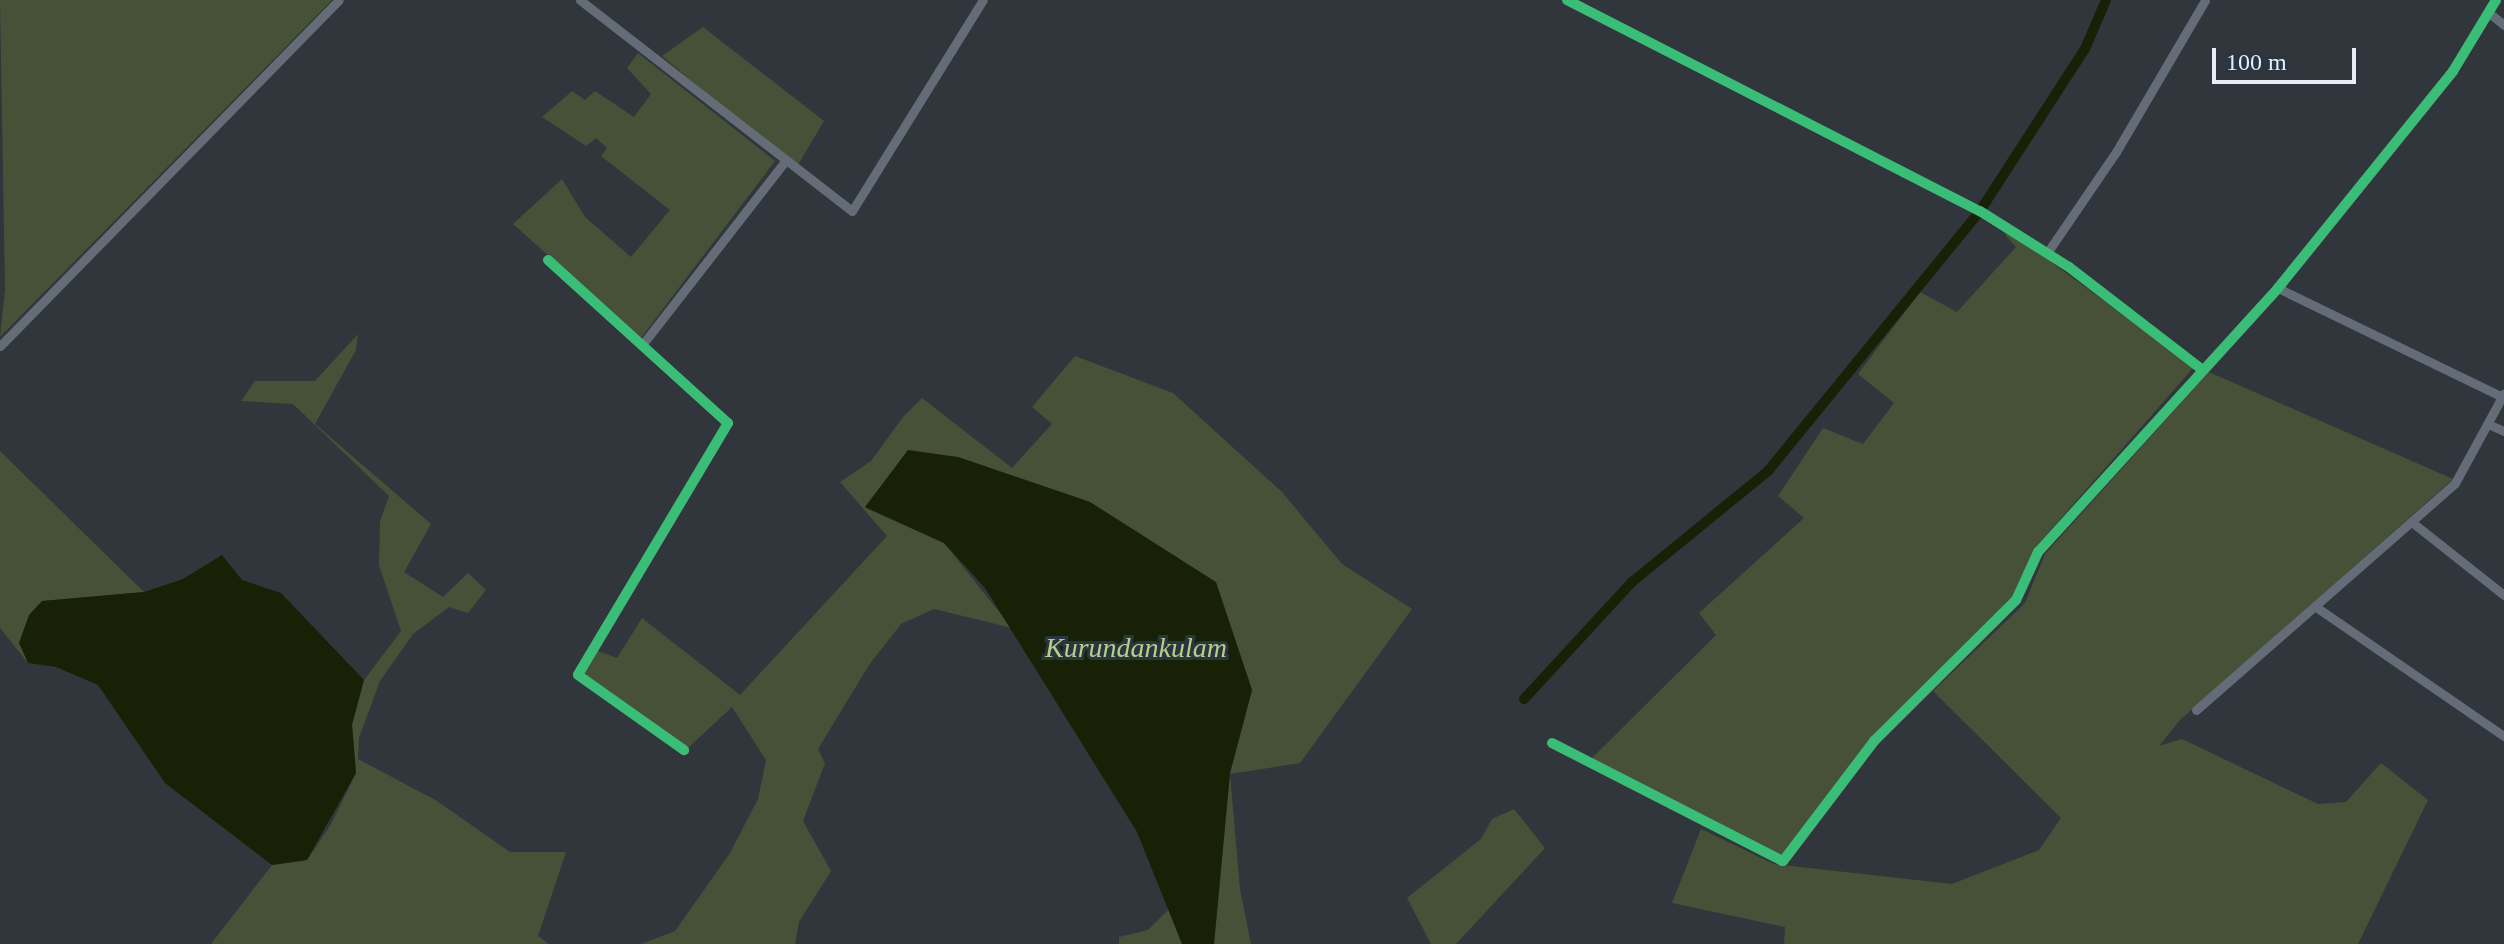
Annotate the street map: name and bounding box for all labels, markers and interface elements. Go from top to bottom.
scale bar [2216,32,2360,82]
text: 100 m [2226,49,2287,75]
water label: Kurundankulam [1045,631,1227,665]

